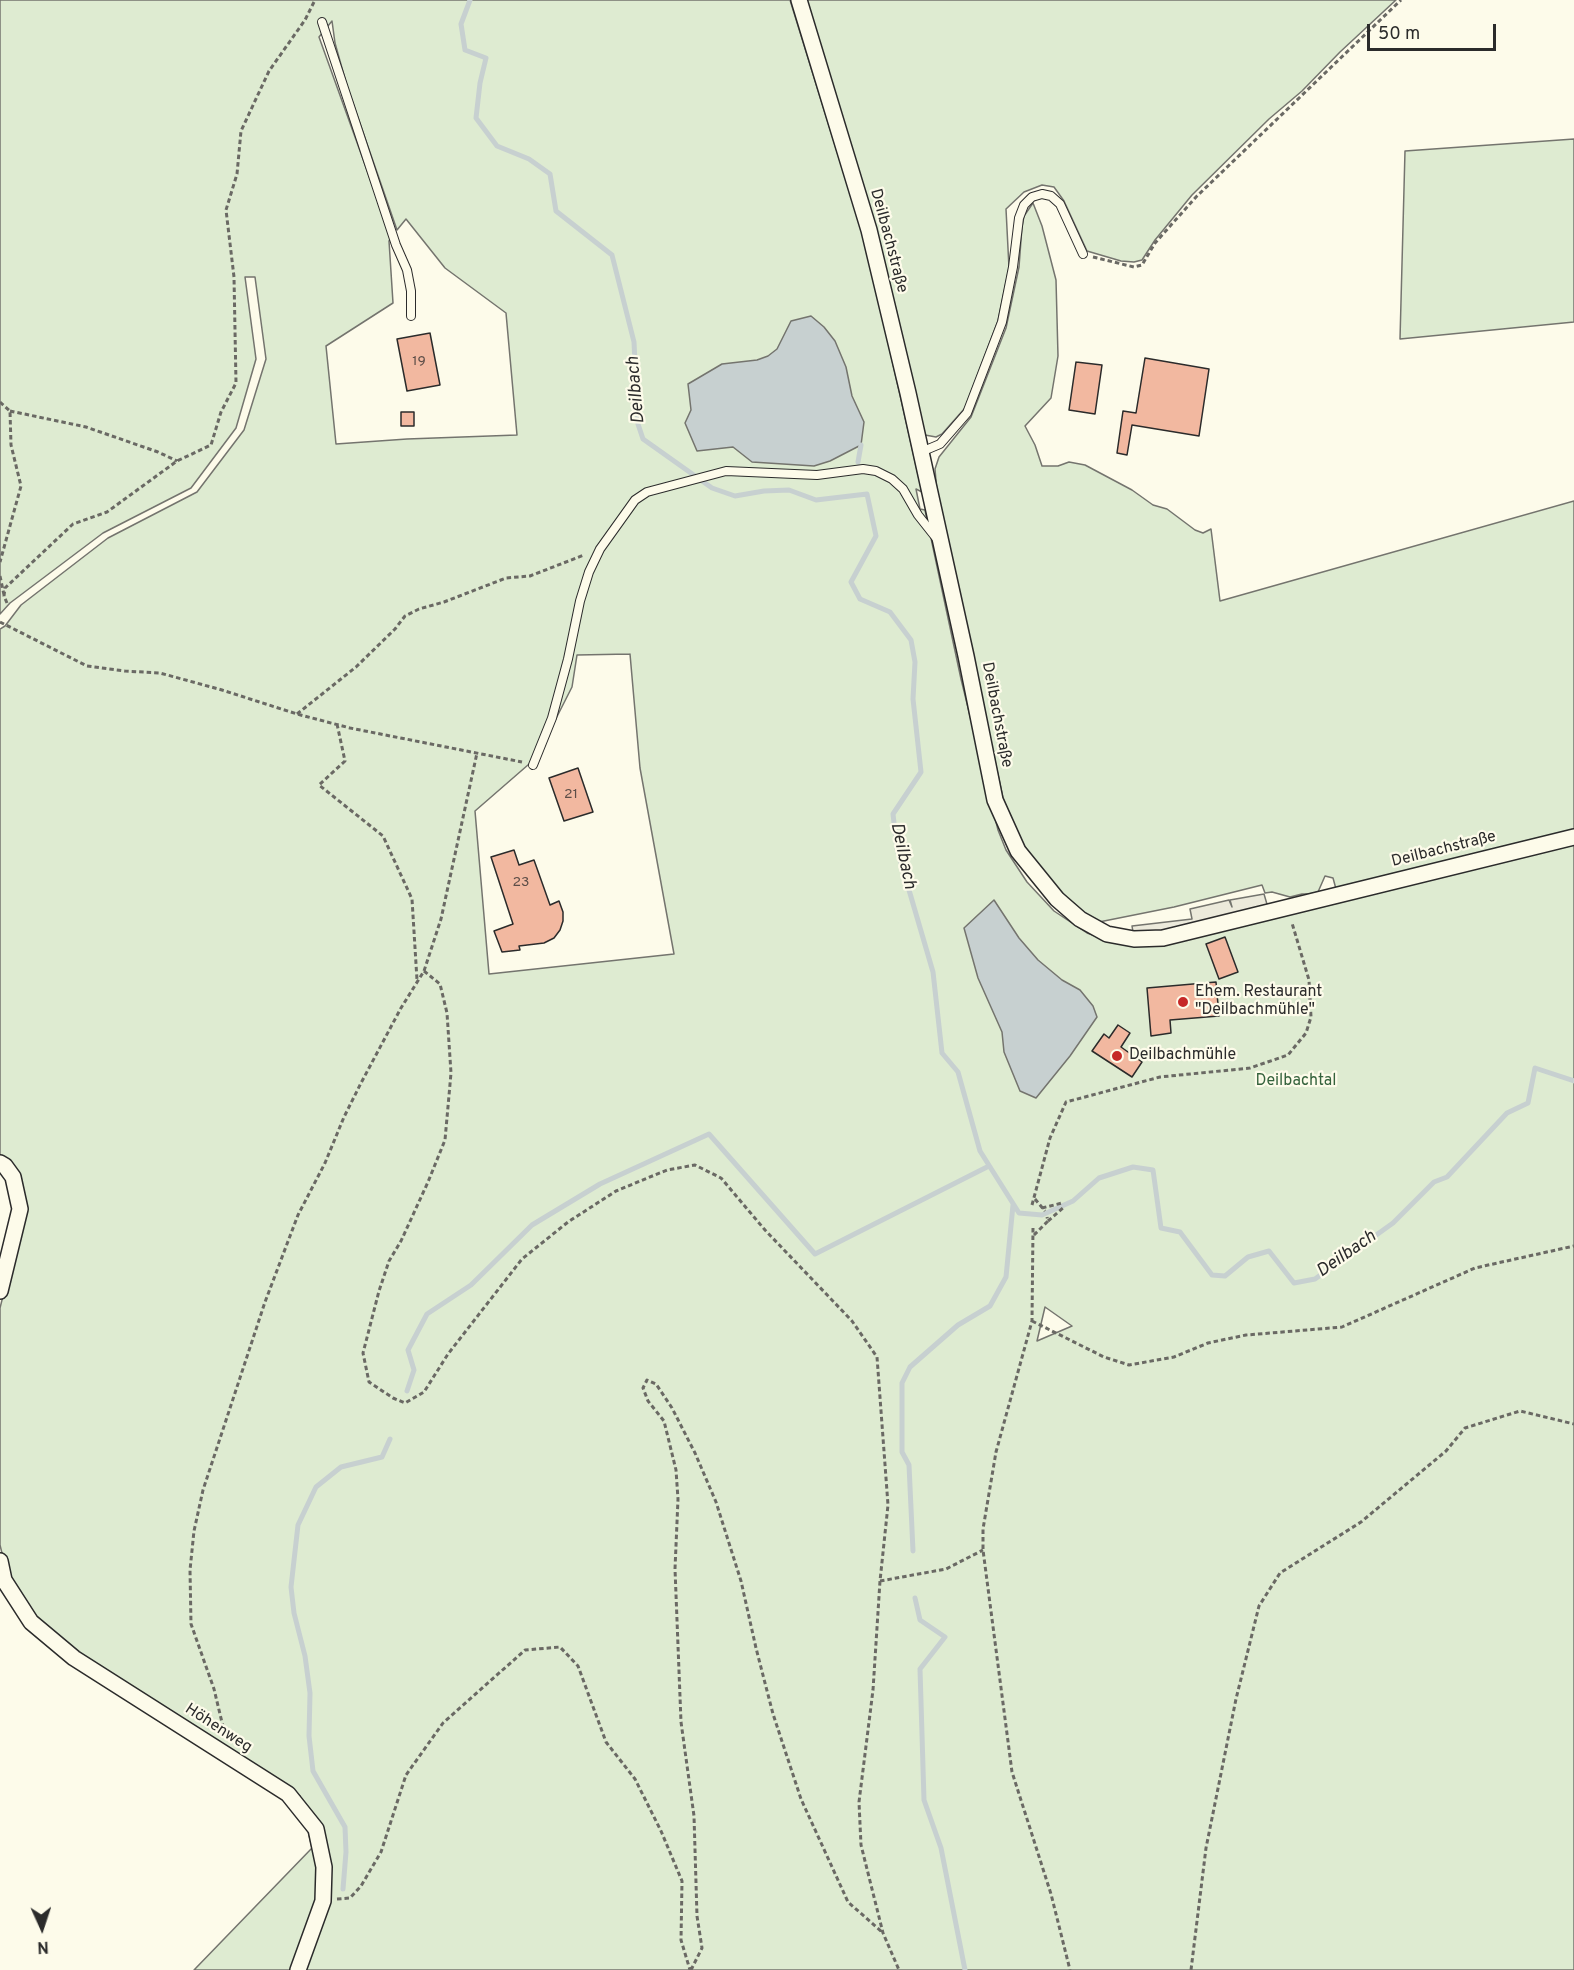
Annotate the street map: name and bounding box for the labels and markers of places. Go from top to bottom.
place label: Ehem. Restaurant "Deilbachmühle" [1195,983,1322,1021]
marker: Ehem. Restaurant "Deilbachmühle" [1176,995,1190,1009]
place label: Deilbachmühle [1129,1046,1236,1066]
marker: Deilbachmühle [1110,1049,1124,1063]

